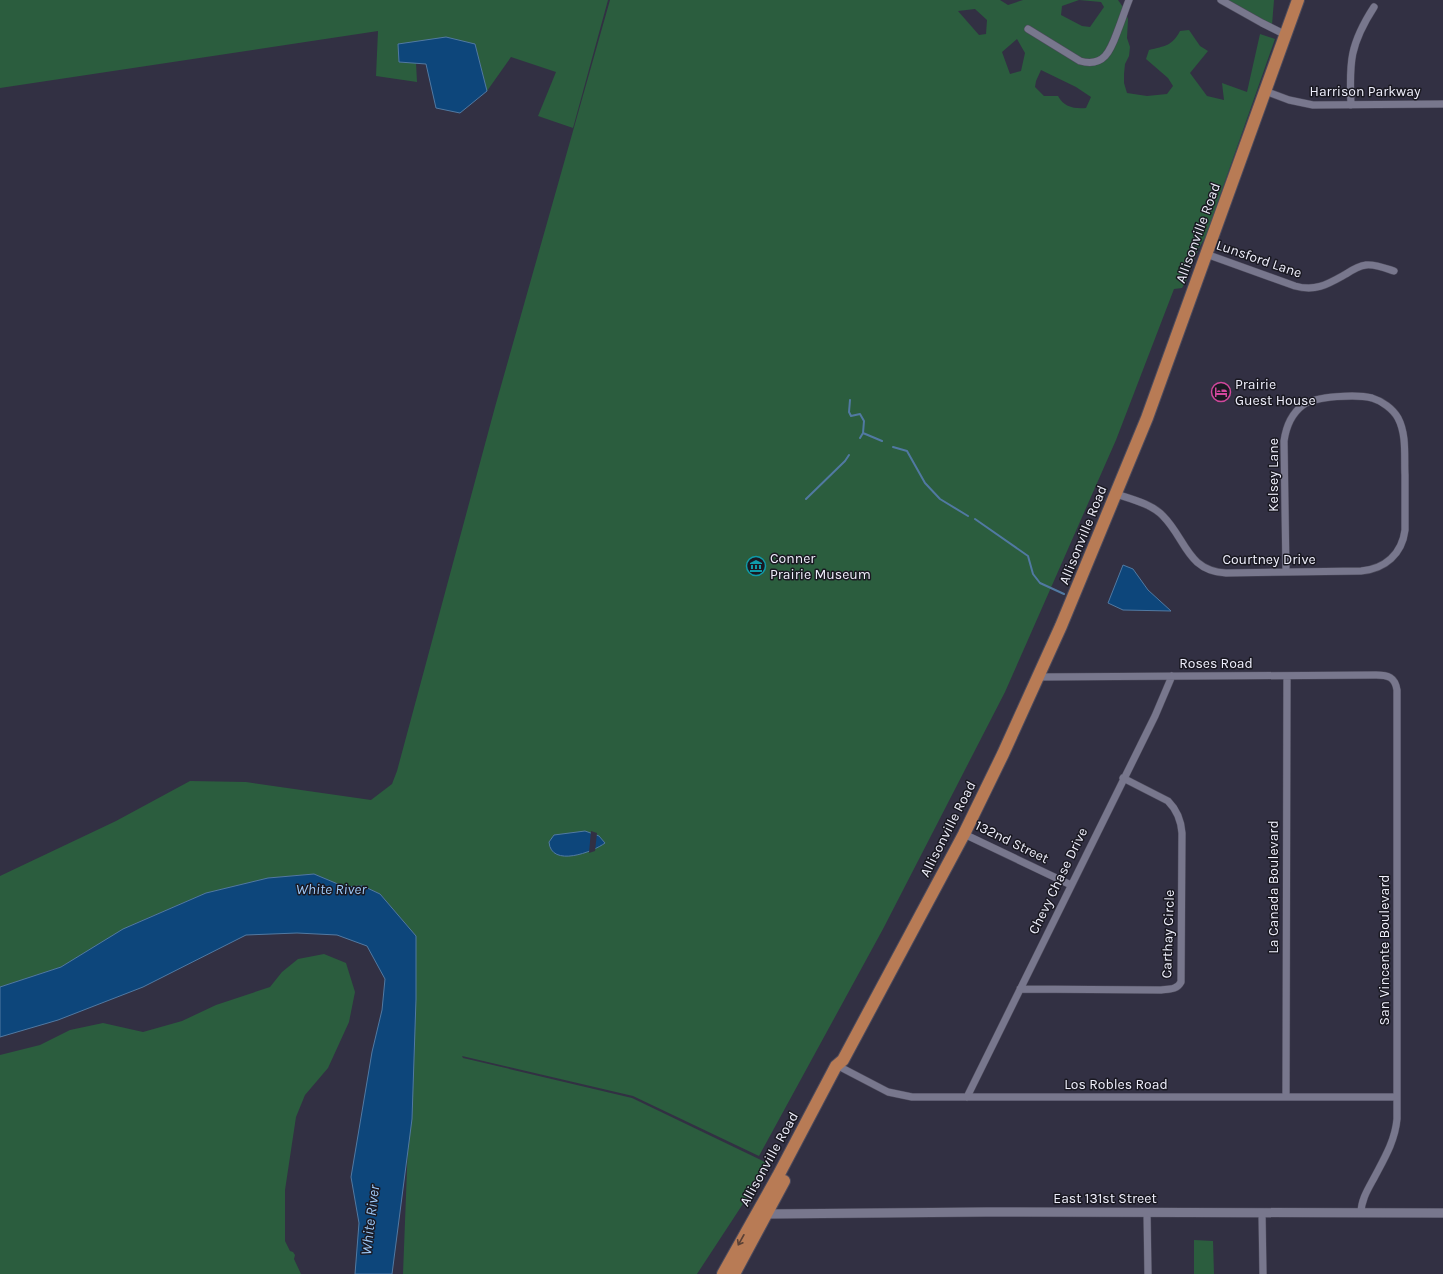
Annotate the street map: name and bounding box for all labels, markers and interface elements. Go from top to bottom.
street label: Harrison Parkway [1310,83,1421,100]
street label: Allisonville Road [1172,181,1224,285]
street label: Lunsford Lane [1214,236,1304,282]
place label: Prairie Guest House [1235,376,1316,409]
hotel icon: Prairie Guest House [1210,381,1232,403]
street label: Kelsey Lane [1265,438,1282,512]
street label: Allisonville Road [1055,483,1111,587]
place label: Conner Prairie Museum [770,550,871,583]
street label: Courtney Drive [1222,551,1316,568]
museum icon: Conner Prairie Museum [745,555,767,577]
street label: Roses Road [1179,655,1253,672]
street label: Allisonville Road [917,778,979,880]
street label: 132nd Street [973,817,1051,867]
street label: La Canada Boulevard [1265,820,1282,954]
street label: Chevy Chase Drive [1025,825,1091,937]
street label: San Vincente Boulevard [1376,874,1393,1026]
water label: White River [296,880,367,898]
street label: Carthay Circle [1158,889,1178,979]
street label: Los Robles Road [1064,1076,1168,1093]
street label: Allisonville Road [736,1109,802,1209]
water label: White River [357,1183,383,1256]
street label: East 131st Street [1053,1190,1157,1207]
one-way arrow [737,1233,745,1245]

